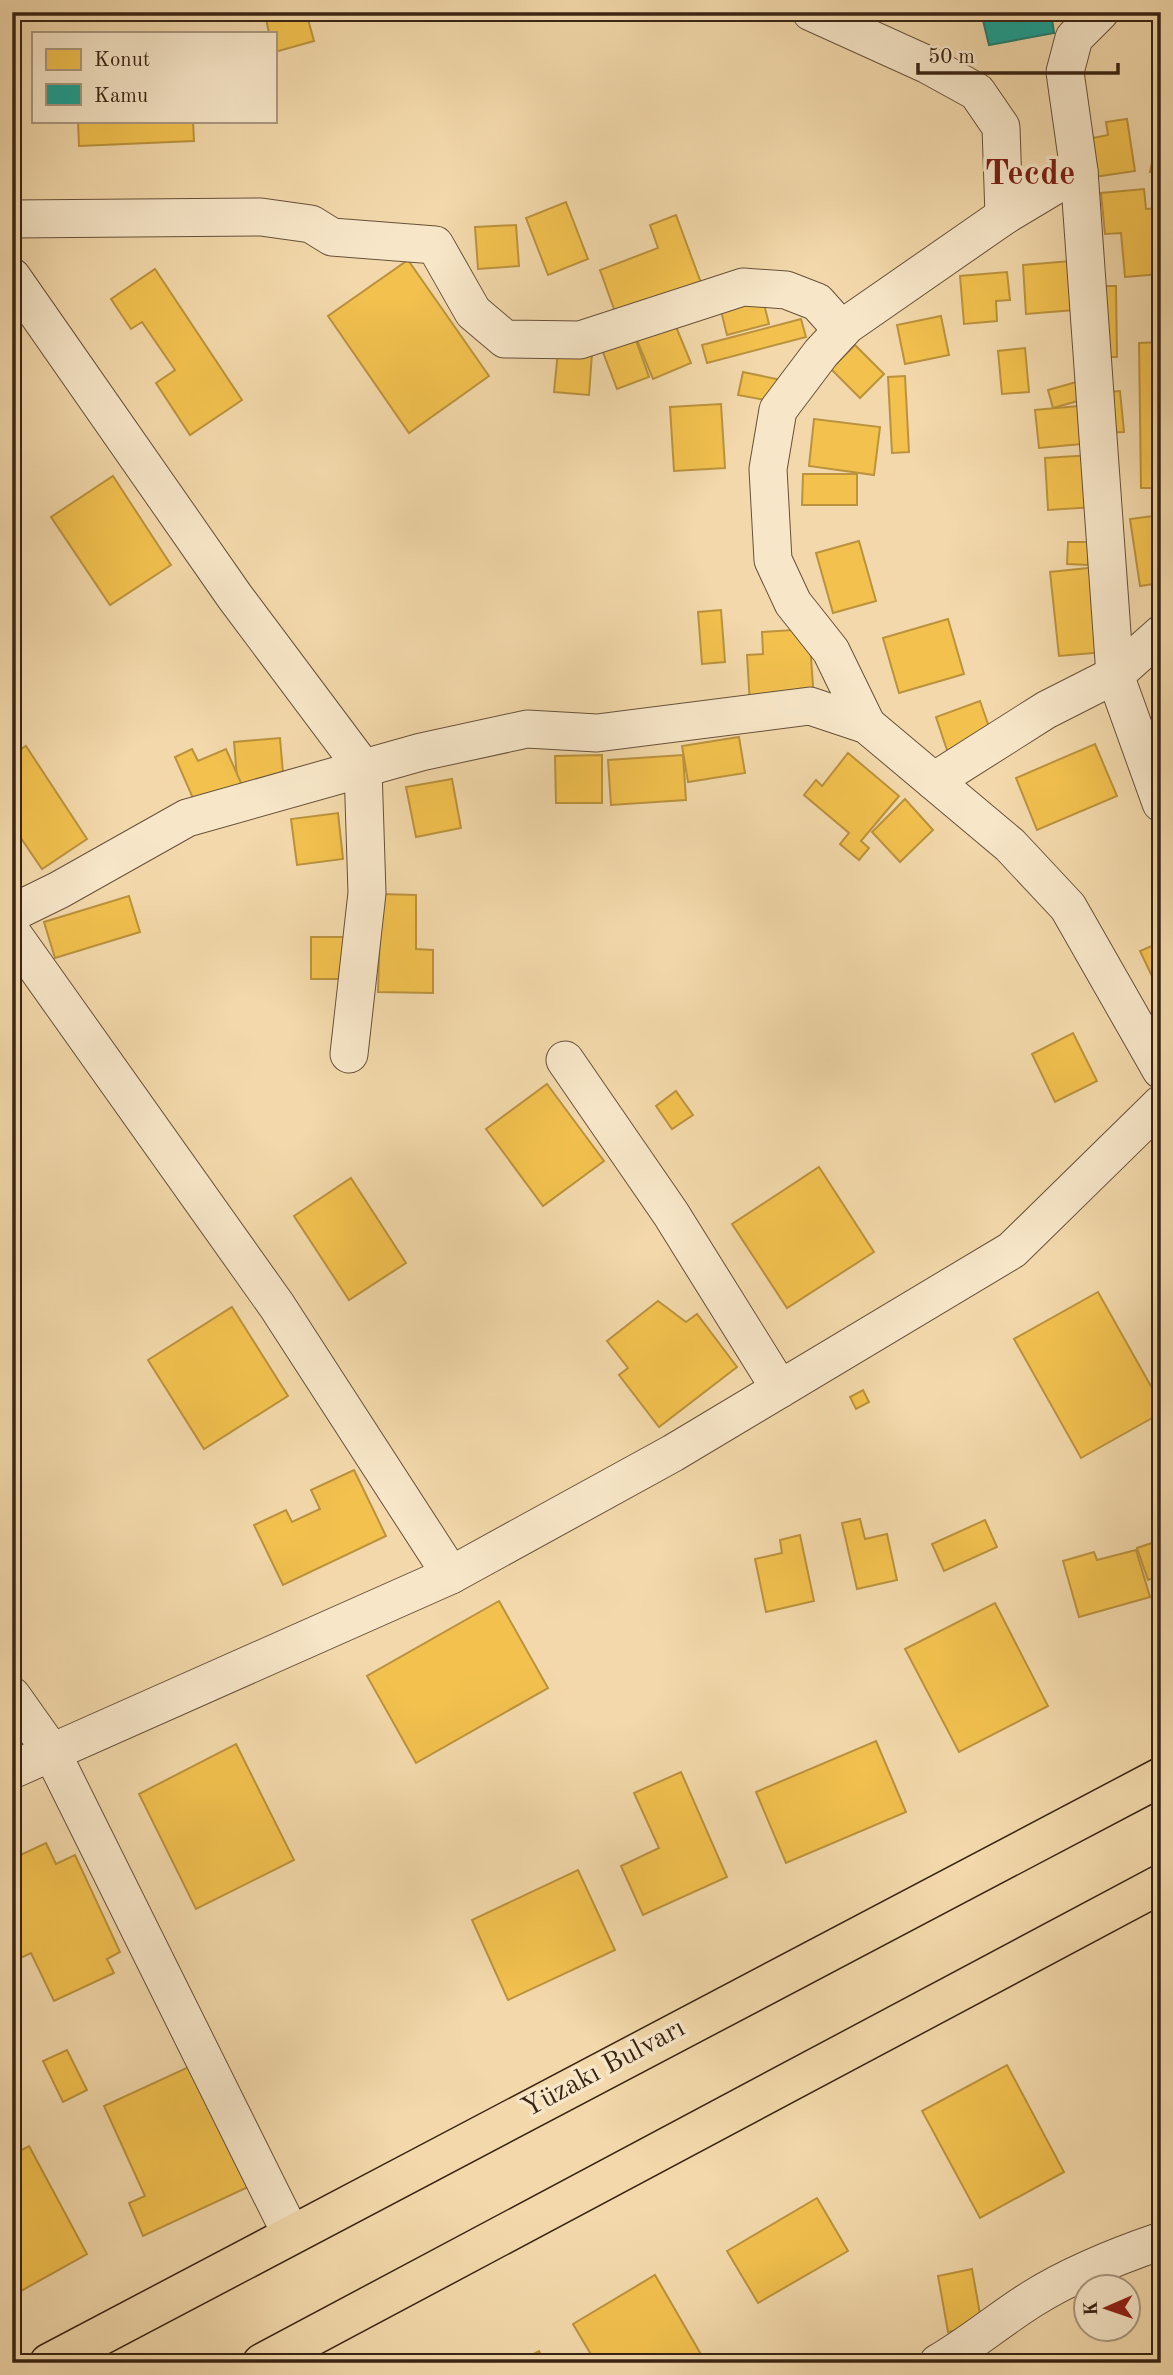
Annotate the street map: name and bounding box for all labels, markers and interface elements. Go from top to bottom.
legend [32,32,276,122]
scale bar [918,32,1117,76]
text: 50 m [928,47,975,68]
text: Konut [94,50,150,71]
text: Kamu [94,86,148,107]
district label: Tecde [984,157,1076,192]
street label: Yüzakı Bulvarı [518,2014,690,2124]
north arrow [1072,2274,1142,2344]
text: K [1083,2300,1102,2316]

